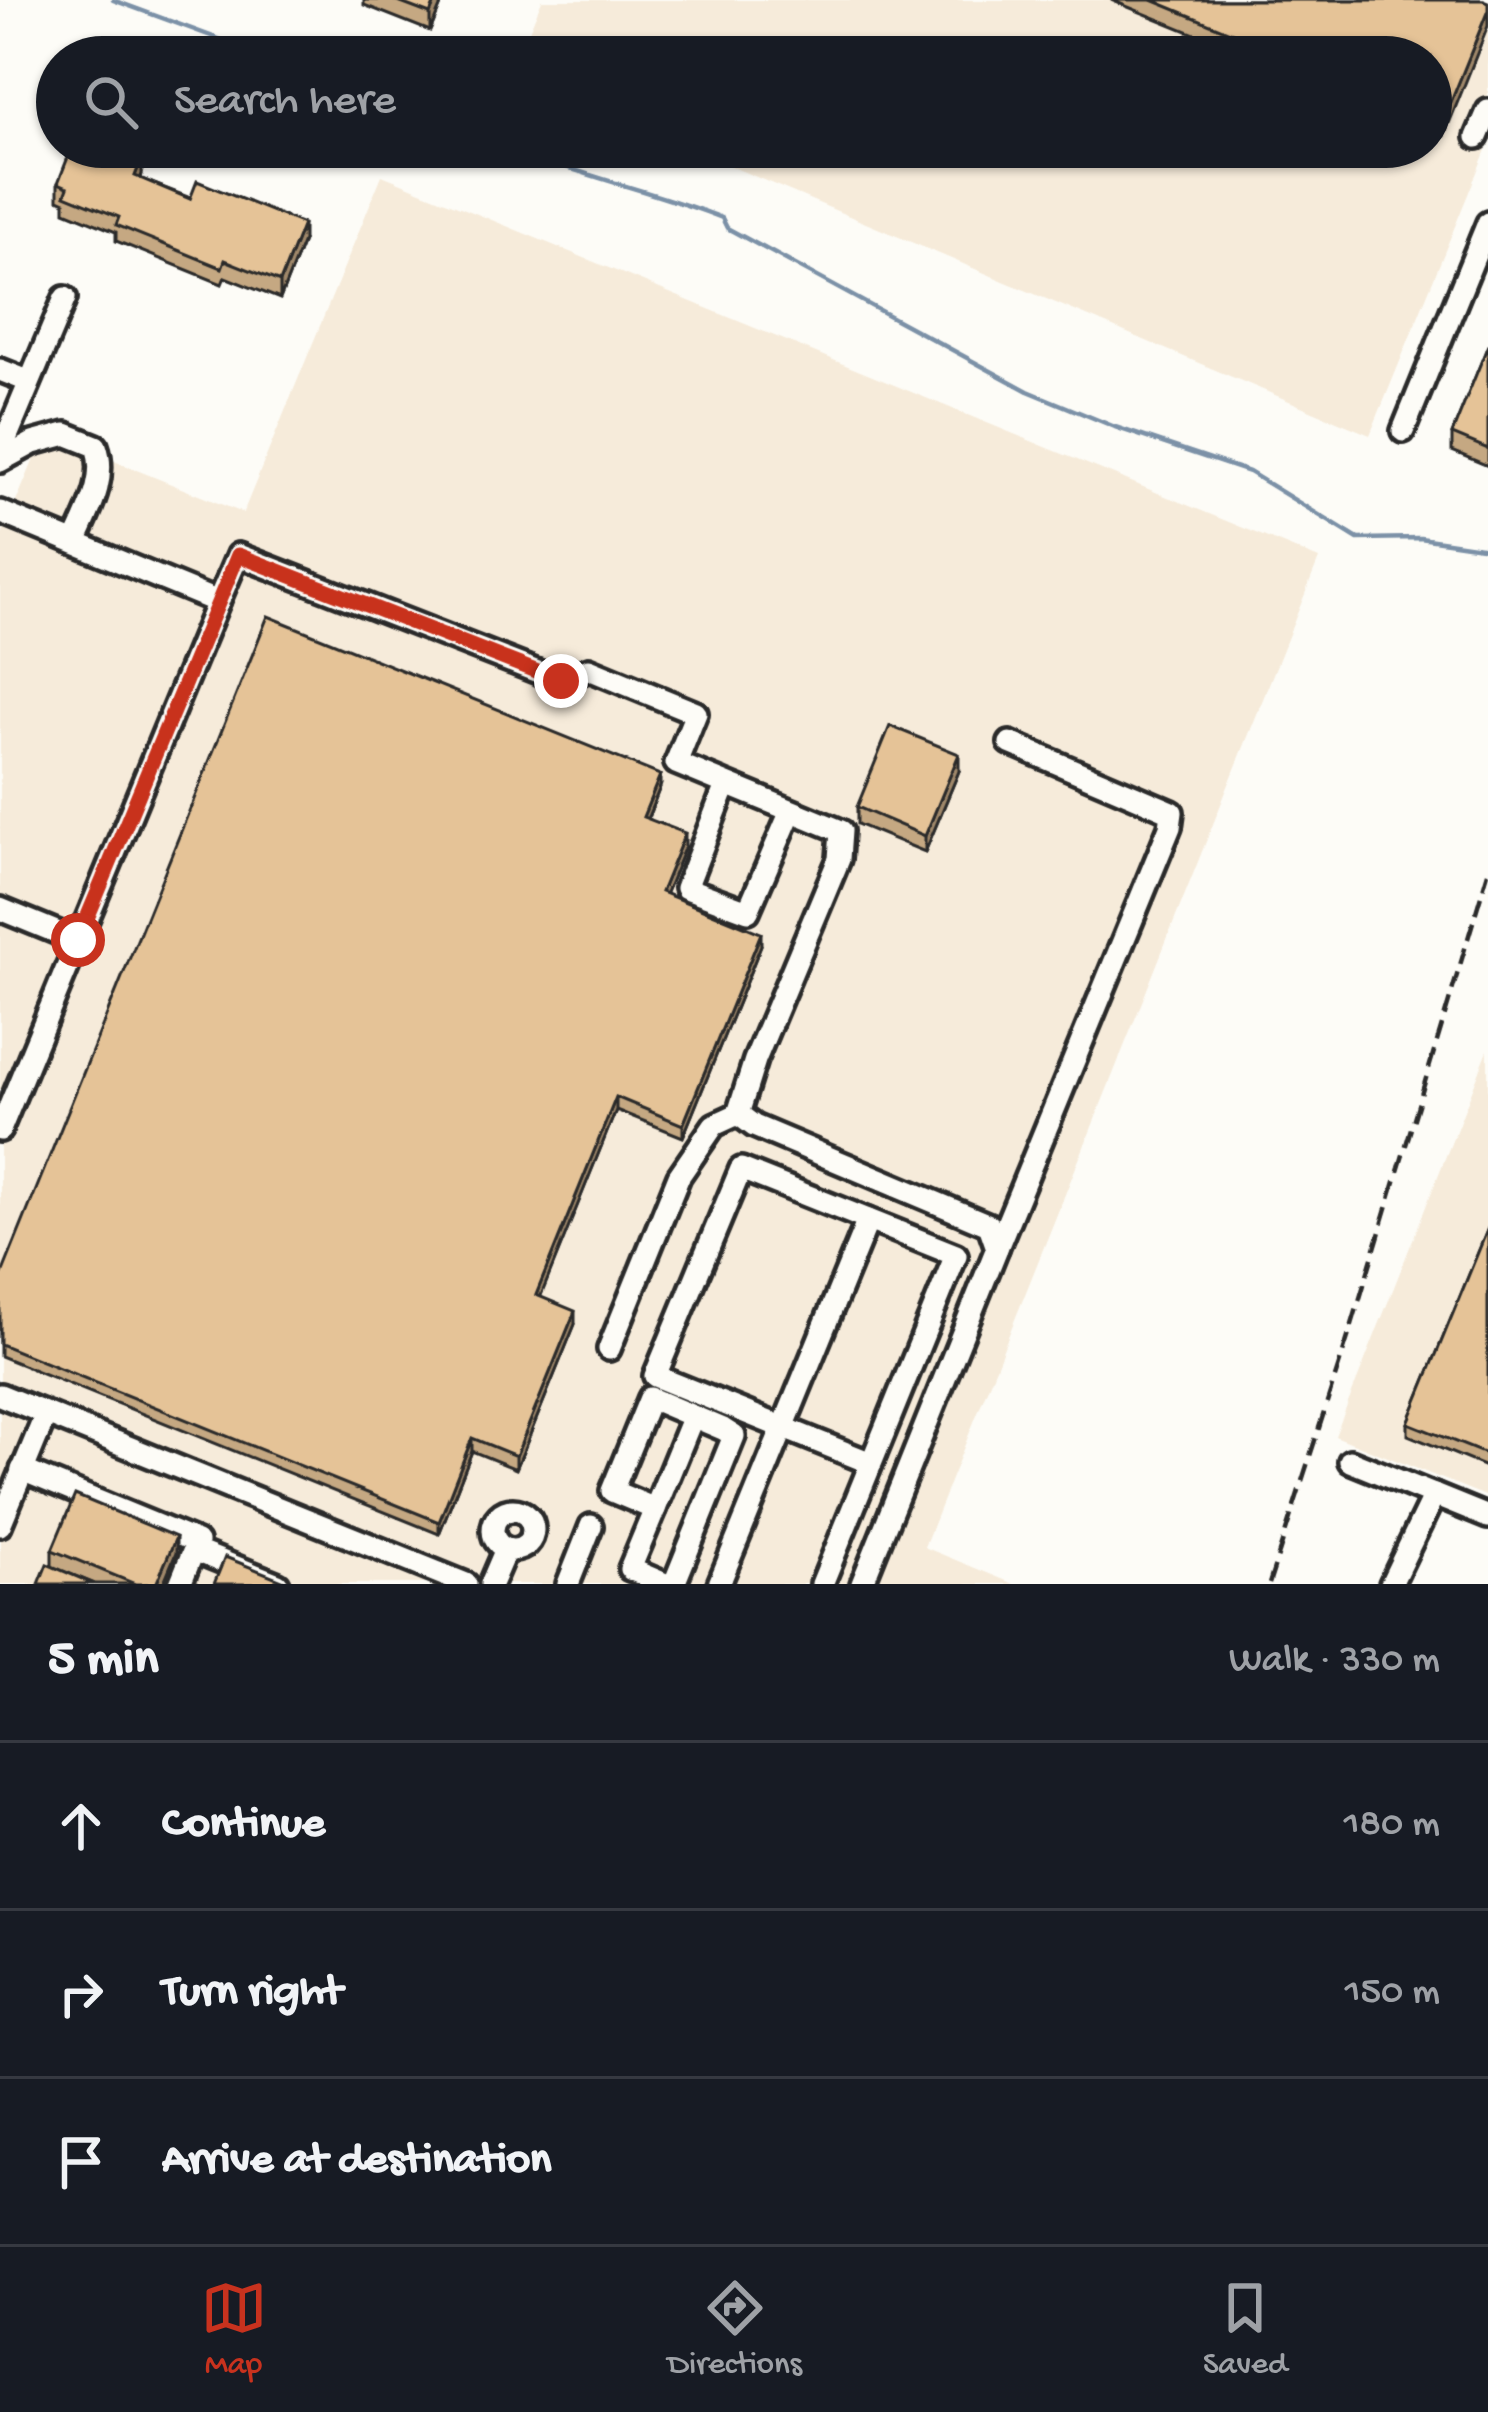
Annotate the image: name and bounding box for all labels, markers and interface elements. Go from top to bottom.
search box [36,36,1452,168]
icon: search [78,69,144,135]
text: Search here [174,76,396,129]
route end [534,654,588,708]
route start [51,913,105,967]
text: 5 min [48,1632,158,1692]
text: Walk · 330 m [1229,1639,1440,1685]
icon: ahead [48,1793,114,1859]
text: Continue [162,1799,325,1852]
text: 180 m [1344,1803,1440,1849]
icon: right [48,1961,114,2027]
text: Turn right [162,1967,342,2020]
text: 150 m [1345,1971,1440,2017]
icon: arrive [48,2129,114,2195]
text: Arrive at destination [162,2135,551,2188]
tab: Map [201,2275,267,2385]
tab: Directions [668,2275,802,2385]
tab: Saved [1203,2275,1287,2385]

